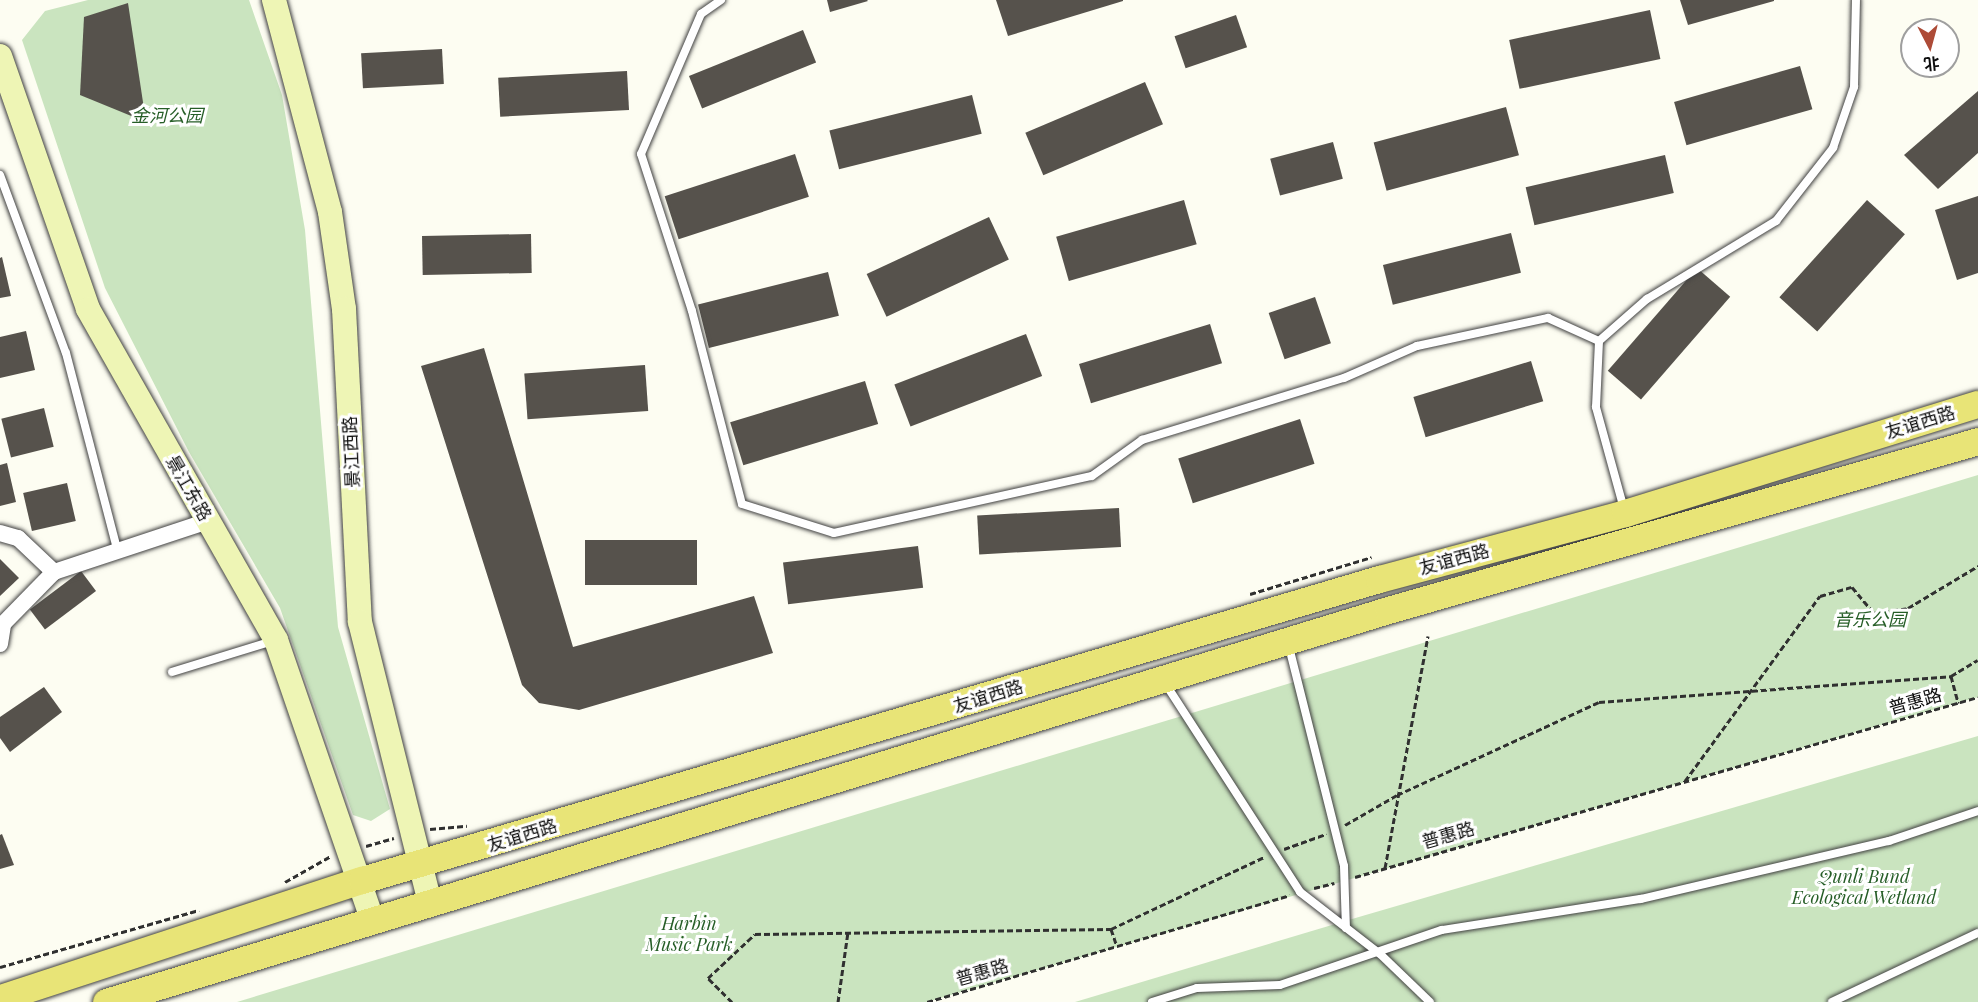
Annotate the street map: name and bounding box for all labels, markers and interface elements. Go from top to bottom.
north arrow [1900,18,1960,78]
text: 北 [1923,53,1941,76]
park label: 金河公园 [131,104,203,126]
street label: 友谊西路 [1882,401,1958,443]
street label: 景江西路 [338,415,364,489]
street label: 景江东路 [162,451,216,525]
street label: 友谊西路 [1416,539,1492,579]
park label: 音乐公园 [1834,608,1906,630]
street label: 友谊西路 [950,675,1026,717]
street label: 普惠路 [1886,683,1944,719]
street label: 友谊西路 [484,814,560,856]
street label: 普惠路 [1419,817,1477,853]
park label: Qunli Bund Ecological Wetland [1791,866,1937,908]
park label: Harbin Music Park [645,913,733,956]
street label: 普惠路 [953,954,1011,990]

